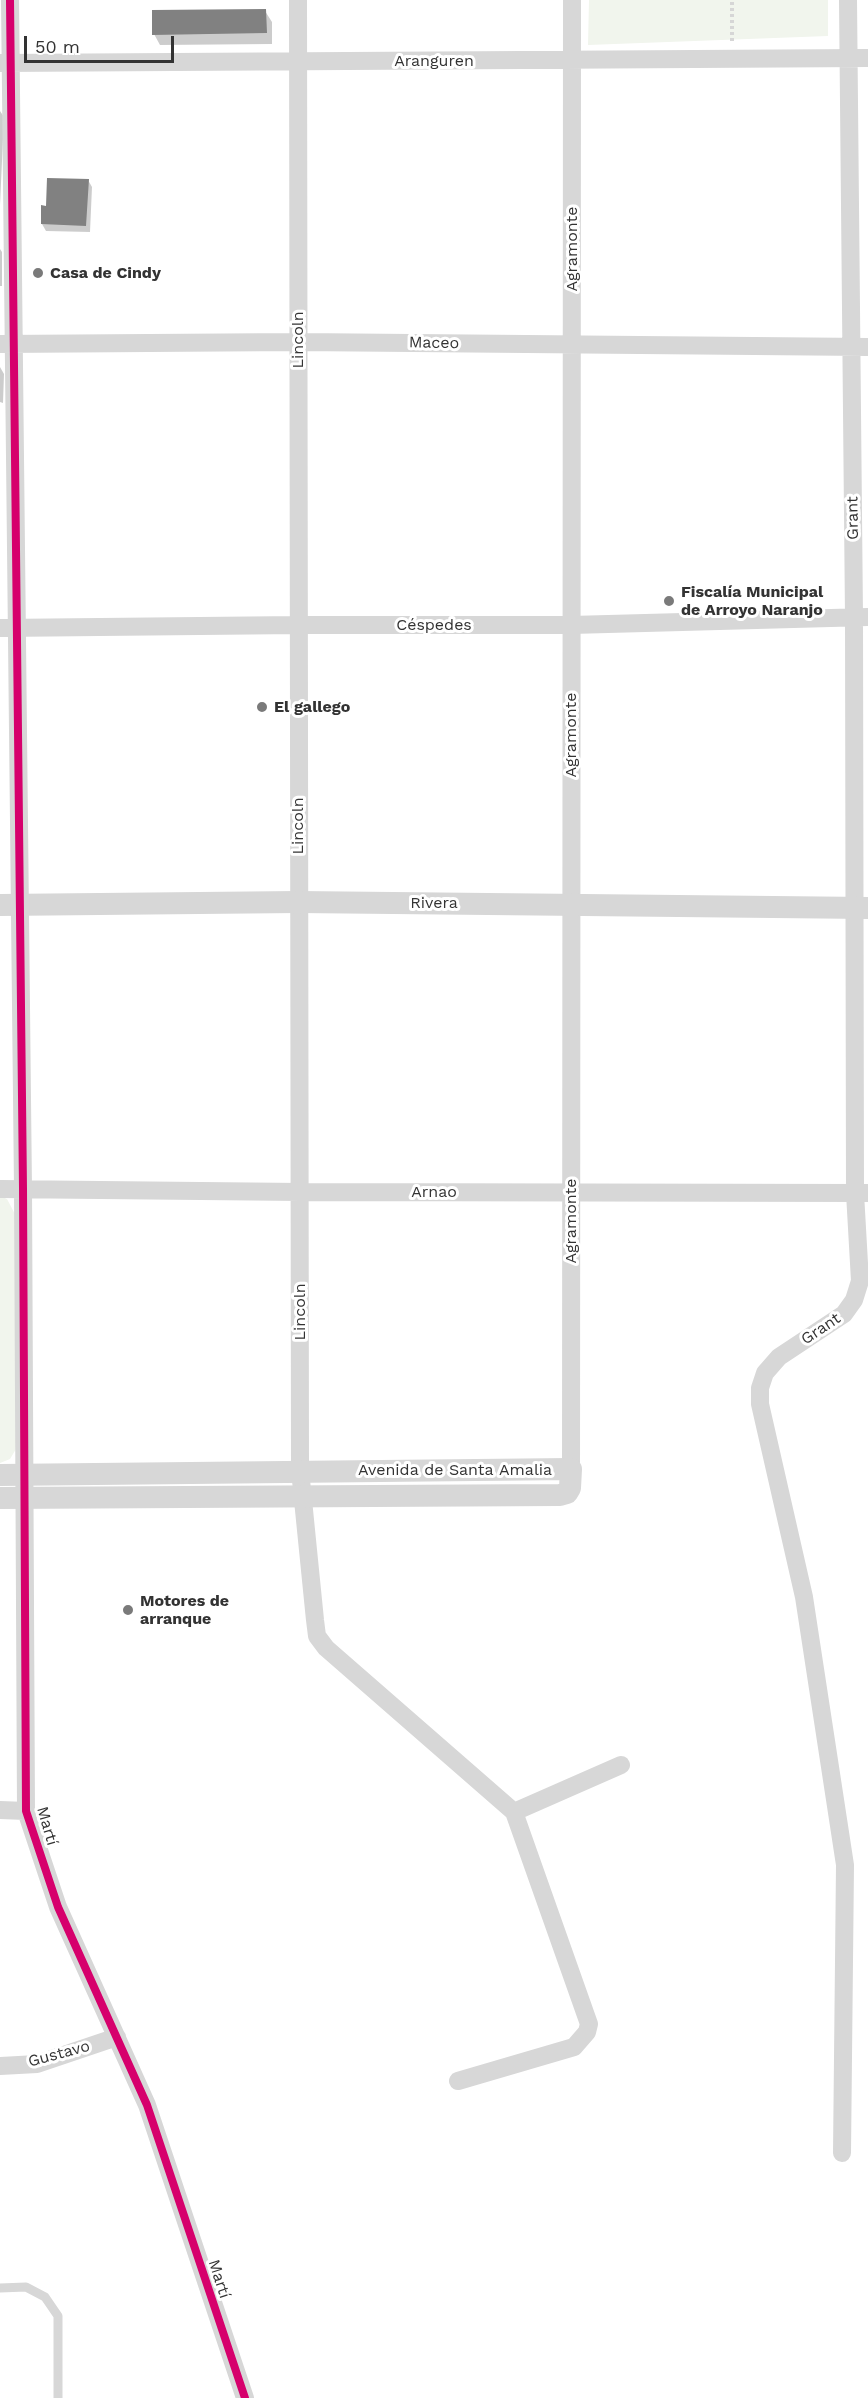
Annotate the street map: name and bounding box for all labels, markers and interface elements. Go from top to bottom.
scale bar [27,24,177,62]
text: 50 m [35,36,80,57]
street label: Aranguren [394,51,474,71]
street label: Agramonte [562,206,582,292]
place label: Casa de Cindy [50,263,161,283]
marker: Casa de Cindy [31,266,45,280]
street label: Lincoln [288,311,308,369]
street label: Maceo [409,333,459,353]
street label: Grant [843,496,863,540]
place label: Fiscalía Municipal de Arroyo Naranjo [681,582,823,620]
marker: Fiscalía Municipal de Arroyo Naranjo [662,594,676,608]
street label: Céspedes [396,615,472,635]
street label: Agramonte [561,692,581,778]
place label: El gallego [274,697,350,717]
marker: El gallego [255,700,269,714]
street label: Lincoln [288,797,308,855]
street label: Rivera [410,893,458,913]
street label: Agramonte [561,1178,581,1264]
street label: Arnao [411,1182,457,1202]
street label: Lincoln [290,1283,310,1341]
street label: Grant [798,1309,844,1349]
street label: Avenida de Santa Amalia [358,1460,552,1480]
place label: Motores de arranque [140,1591,229,1629]
marker: Motores de arranque [121,1603,135,1617]
street label: Martí [32,1804,62,1848]
street label: Gustavo [26,2037,92,2071]
street label: Martí [204,2257,234,2301]

